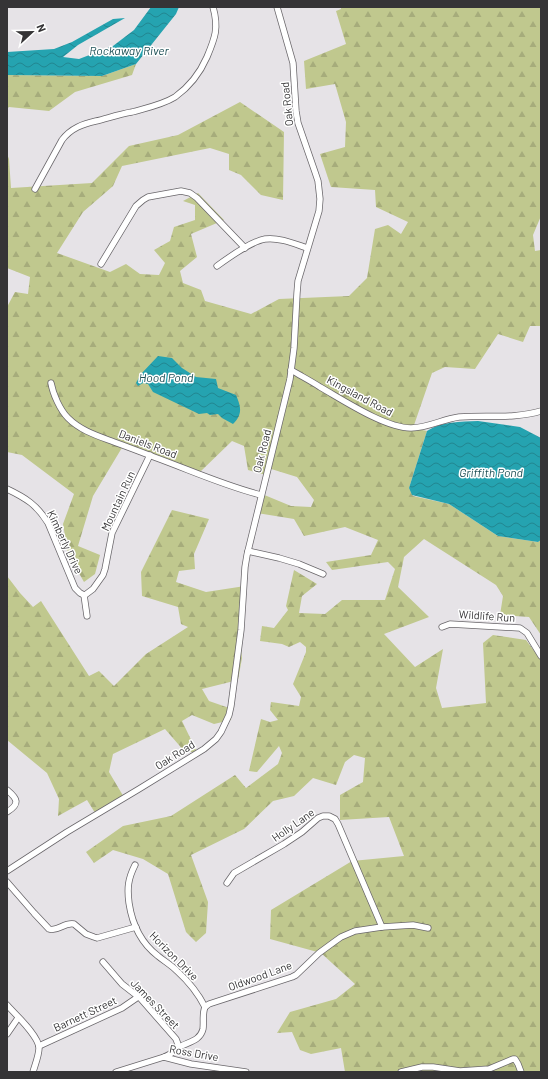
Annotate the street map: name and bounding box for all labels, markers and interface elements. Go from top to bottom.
north arrow [12,12,52,52]
text: N [34,22,49,34]
water label: Rockaway River [89,43,170,57]
street label: Oak Road [278,81,295,127]
water label: Hood Pond [139,370,194,384]
street label: Kingsland Road [325,373,396,418]
street label: Daniels Road [117,426,179,461]
street label: Oak Road [250,428,273,474]
water label: Griffith Pond [459,465,523,479]
street label: Mountain Run [98,469,137,533]
street label: Kimberly Drive [45,508,86,576]
street label: Wildlife Run [458,607,516,624]
street label: Oak Road [152,737,197,772]
street label: Holly Lane [269,805,317,844]
street label: Horizon Drive [147,929,202,983]
street label: Oldwood Lane [226,958,294,993]
street label: James Street [128,976,182,1031]
street label: Barnett Street [51,993,119,1034]
street label: Ross Drive [168,1042,220,1063]

